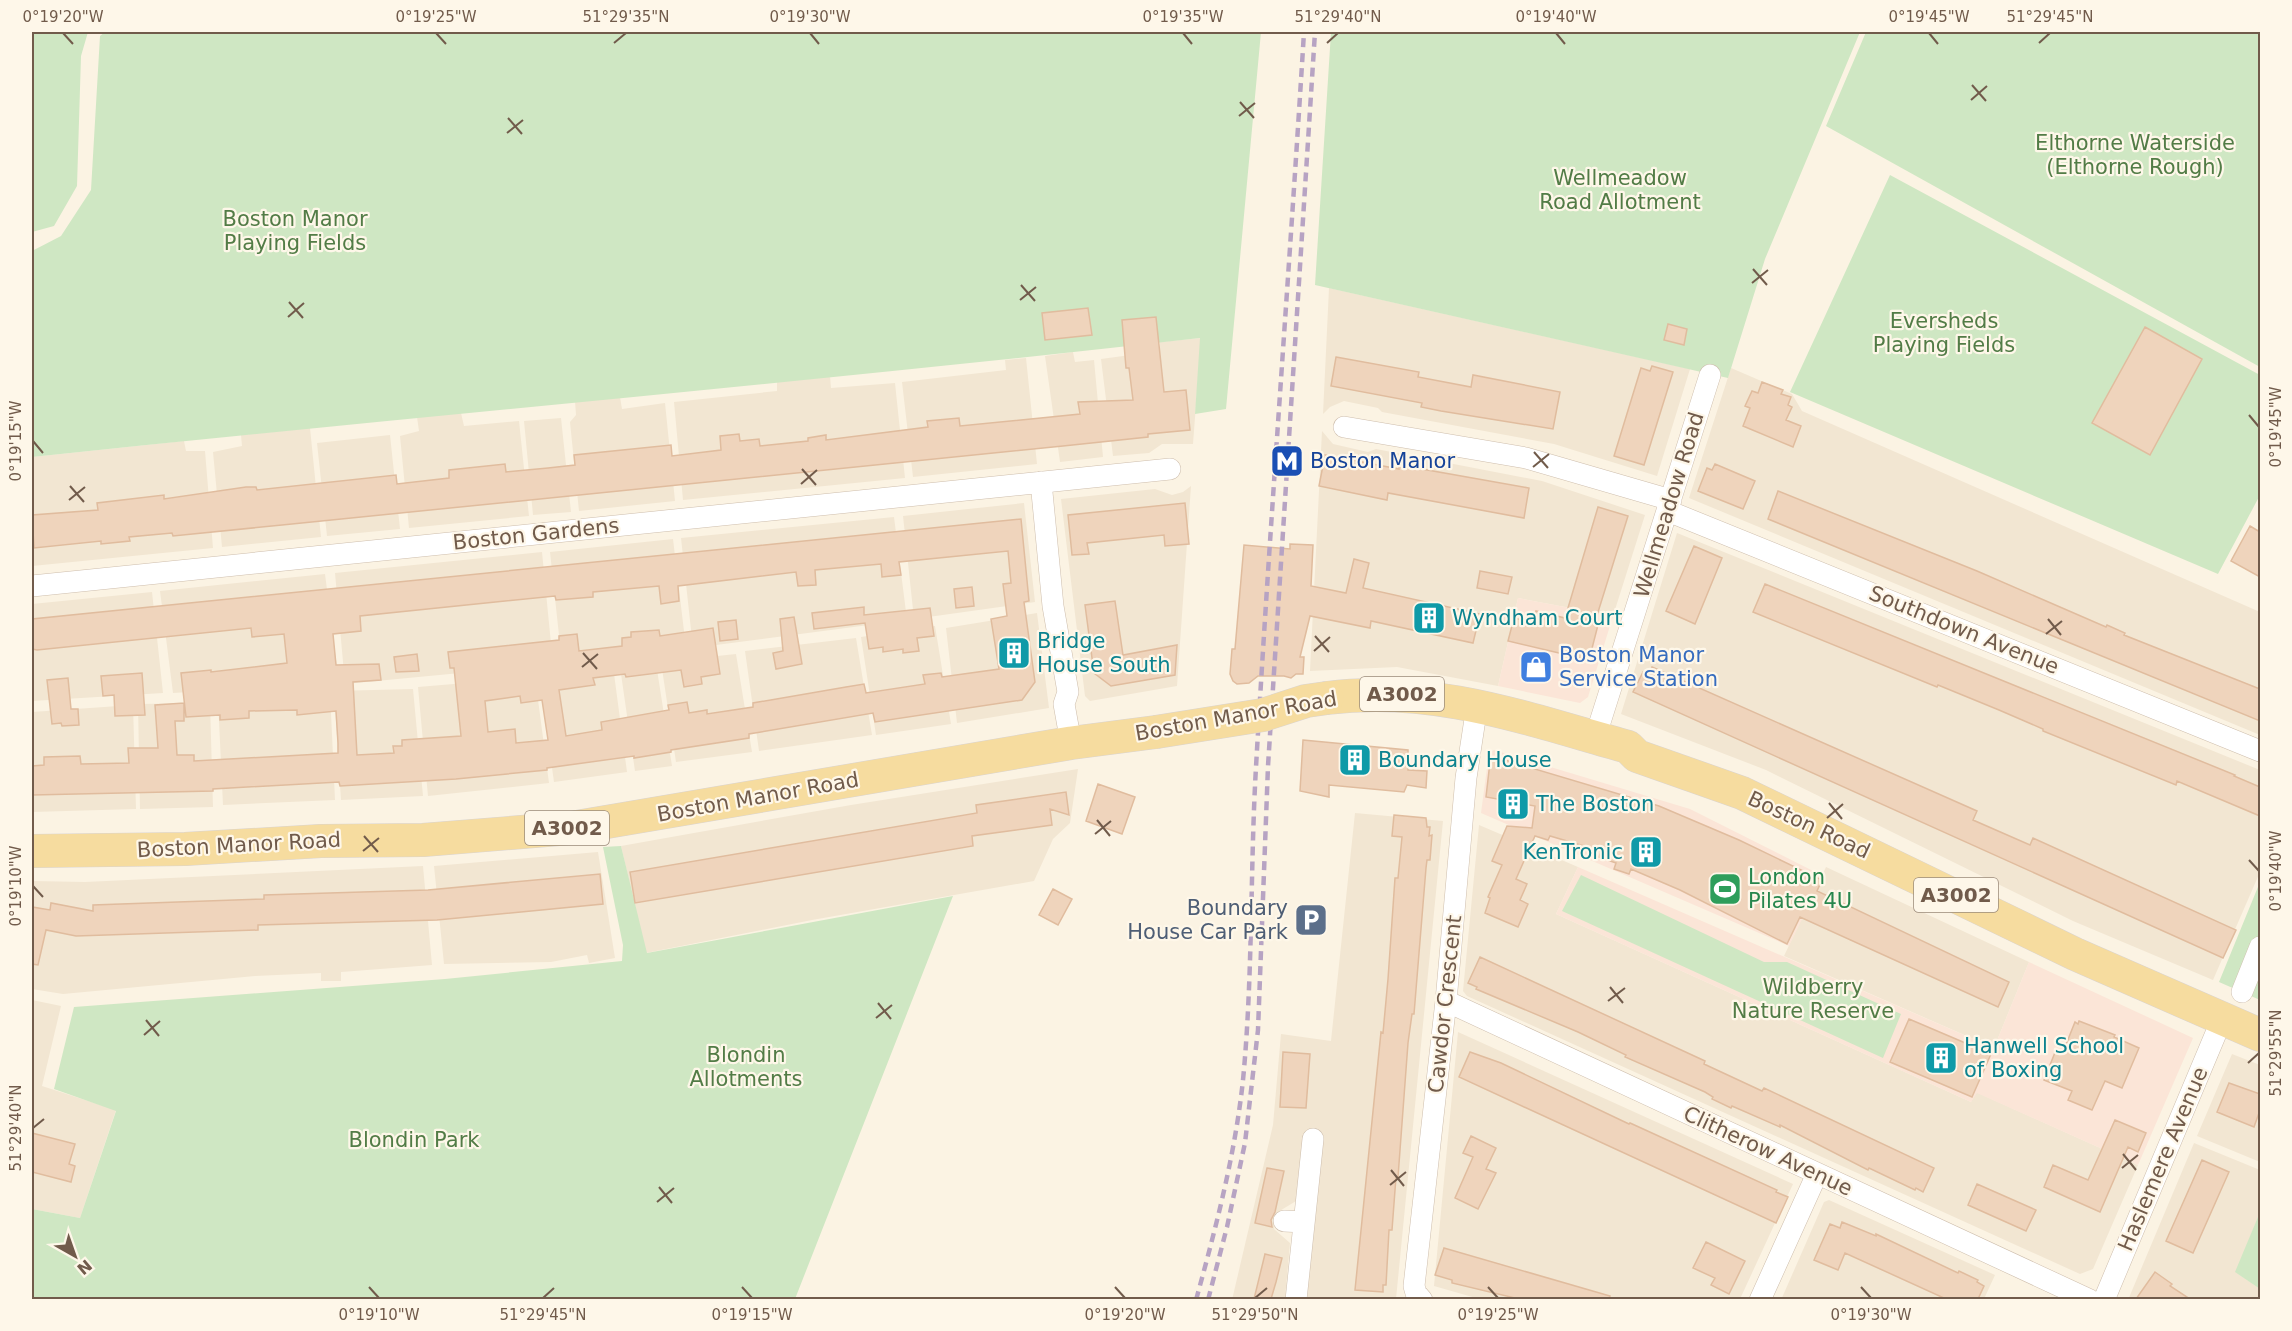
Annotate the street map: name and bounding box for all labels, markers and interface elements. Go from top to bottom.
text: 0°19'20"W [22,8,104,26]
text: 0°19'25"W [395,8,477,26]
text: 51°29'35"N [582,8,670,26]
text: 0°19'30"W [769,8,851,26]
text: 0°19'35"W [1142,8,1224,26]
text: 51°29'40"N [1294,8,1382,26]
text: 0°19'40"W [1515,8,1597,26]
text: 0°19'45"W [1888,8,1970,26]
text: 51°29'45"N [2006,8,2094,26]
park label: Elthorne Waterside (Elthorne Rough) [2035,131,2235,179]
park label: Wellmeadow Road Allotment [1539,166,1701,214]
park label: Boston Manor Playing Fields [222,207,368,255]
park label: Eversheds Playing Fields [1873,309,2015,357]
text: 0°19'45"W [2267,386,2285,468]
text: 0°19'15"W [7,400,25,482]
street label: Wellmeadow Road [1629,409,1709,601]
metro station icon: Boston Manor [1269,443,1305,479]
place label: Boston Manor [1310,449,1455,473]
street label: Boston Gardens [452,513,620,555]
street label: Southdown Avenue [1866,581,2062,679]
building icon: Wyndham Court [1411,600,1447,636]
place label: Wyndham Court [1452,606,1622,630]
place label: Bridge House South [1037,629,1171,677]
building icon: Bridge House South [996,635,1032,671]
place label: Boston Manor Service Station [1559,643,1718,691]
shop icon: Boston Manor Service Station [1518,649,1554,685]
road number: A3002 [1360,677,1444,711]
street label: Boston Manor Road [1133,686,1339,746]
building icon: Boundary House [1337,742,1373,778]
place label: Boundary House [1378,748,1552,772]
street label: Boston Manor Road [655,767,861,827]
building icon: The Boston [1495,786,1531,822]
street label: Boston Road [1744,786,1874,864]
place label: The Boston [1535,792,1654,816]
road number: A3002 [525,811,609,845]
street label: Boston Manor Road [136,828,342,862]
text: 0°19'40"W [2267,830,2285,912]
building icon: KenTronic [1628,834,1664,870]
place label: KenTronic [1523,840,1623,864]
text: 0°19'10"W [7,845,25,927]
place label: London Pilates 4U [1748,865,1852,913]
sports icon: London Pilates 4U [1707,871,1743,907]
road number: A3002 [1914,878,1998,912]
place label: Boundary House Car Park [1127,896,1289,944]
parking icon: Boundary House Car Park [1293,902,1329,938]
street label: Cawdor Crescent [1424,914,1466,1094]
park label: Wildberry Nature Reserve [1732,975,1894,1023]
text: 51°29'55"N [2267,1009,2285,1097]
place label: Hanwell School of Boxing [1964,1034,2124,1082]
building icon: Hanwell School of Boxing [1923,1040,1959,1076]
park label: Blondin Allotments [690,1043,802,1091]
street label: Haslemere Avenue [2113,1063,2213,1255]
text: 51°29'40"N [7,1084,25,1172]
street label: Clitherow Avenue [1680,1101,1856,1201]
park label: Blondin Park [349,1128,480,1152]
north arrow [45,1226,105,1286]
text: N [73,1256,96,1279]
text: 0°19'10"W [338,1306,420,1324]
text: 51°29'45"N [499,1306,587,1324]
text: 0°19'15"W [711,1306,793,1324]
text: 0°19'20"W [1084,1306,1166,1324]
text: 51°29'50"N [1211,1306,1299,1324]
text: 0°19'25"W [1457,1306,1539,1324]
text: 0°19'30"W [1830,1306,1912,1324]

